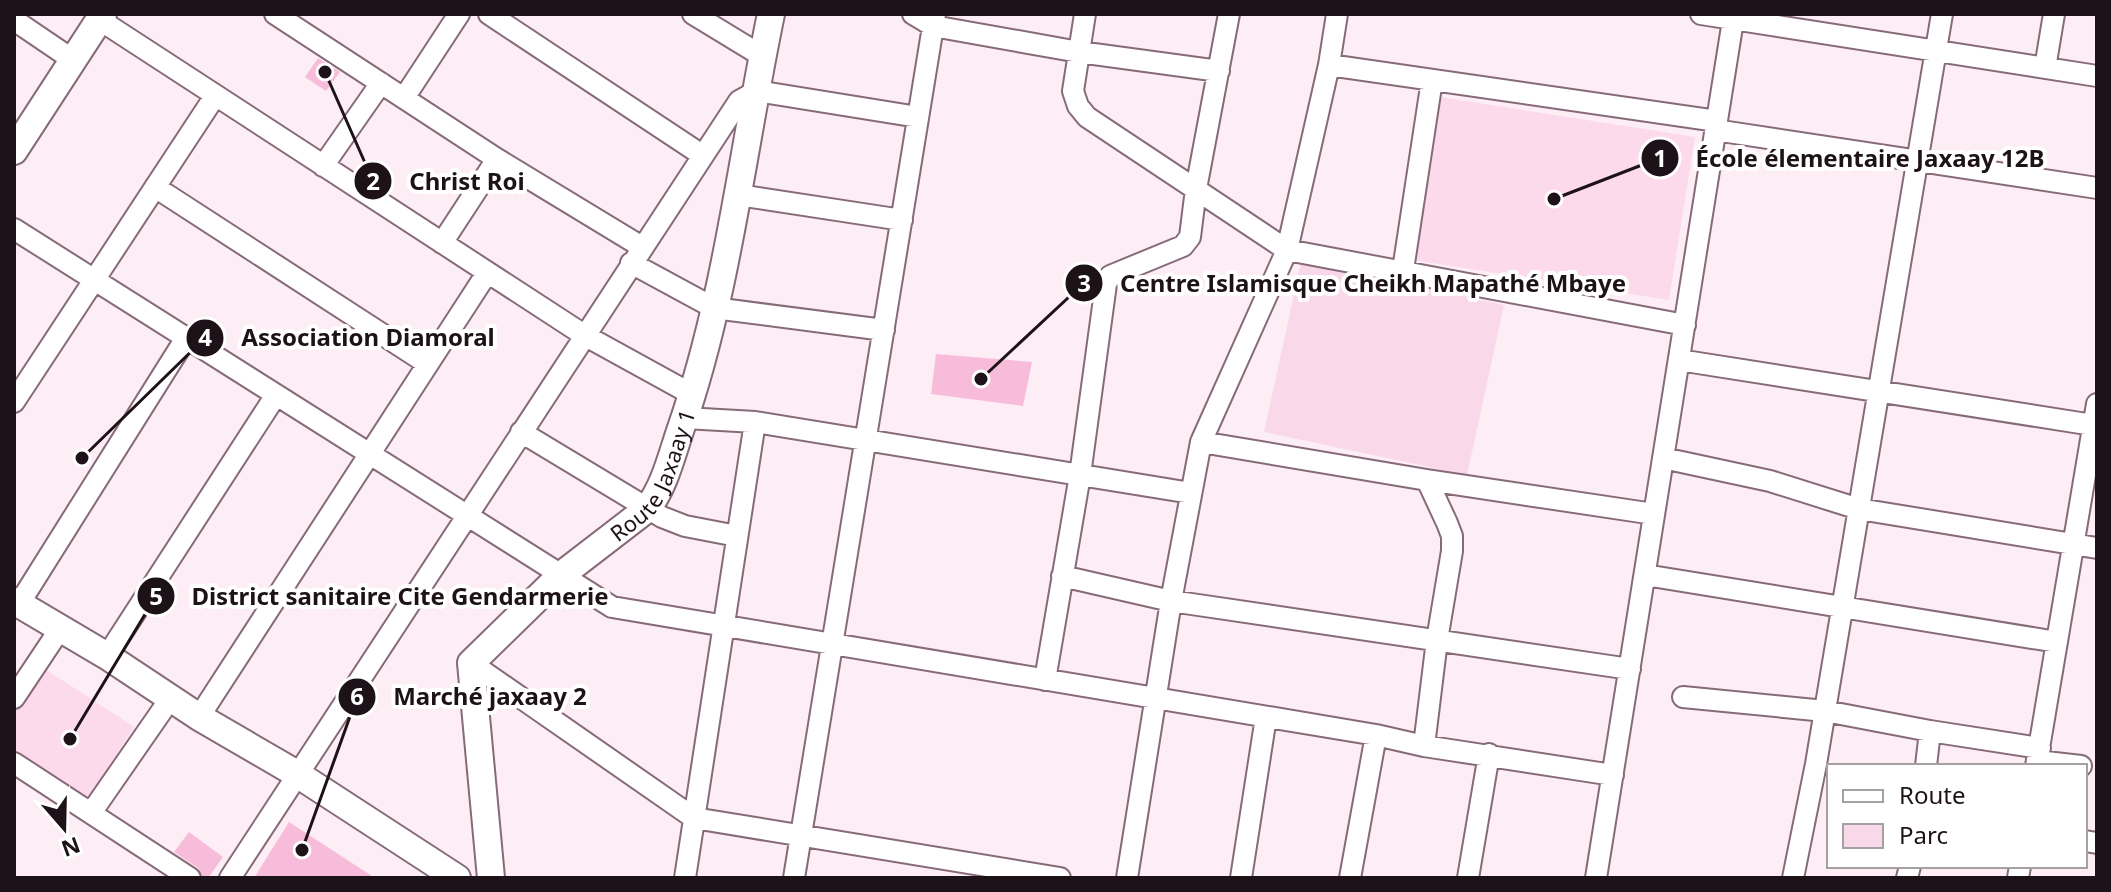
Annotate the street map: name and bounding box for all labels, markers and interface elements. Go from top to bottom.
callout: École élementaire Jaxaay 12B [1640,134,2061,182]
text: 1 [1653,141,1667,174]
text: École élementaire Jaxaay 12B [1696,141,2044,174]
callout: Christ Roi [353,157,541,205]
text: 2 [366,164,380,197]
text: Christ Roi [409,164,525,197]
callout: Centre Islamisque Cheikh Mapathé Mbaye [1064,259,1642,307]
text: 3 [1077,266,1091,299]
text: Centre Islamisque Cheikh Mapathé Mbaye [1120,266,1626,299]
callout: Association Diamoral [185,314,511,362]
text: 4 [198,320,212,353]
text: Association Diamoral [241,320,495,353]
street label: Route Jaxaay 1 [603,405,701,548]
callout: District sanitaire Cite Gendarmerie [136,572,625,620]
text: 5 [149,579,163,612]
text: District sanitaire Cite Gendarmerie [191,579,609,612]
callout: Marché jaxaay 2 [337,673,603,721]
text: 6 [350,679,364,712]
text: Marché jaxaay 2 [393,679,587,712]
legend [1827,764,2087,868]
text: Route [1899,778,1965,811]
north arrow [24,788,104,868]
text: Parc [1899,818,1948,851]
text: N [58,831,85,865]

